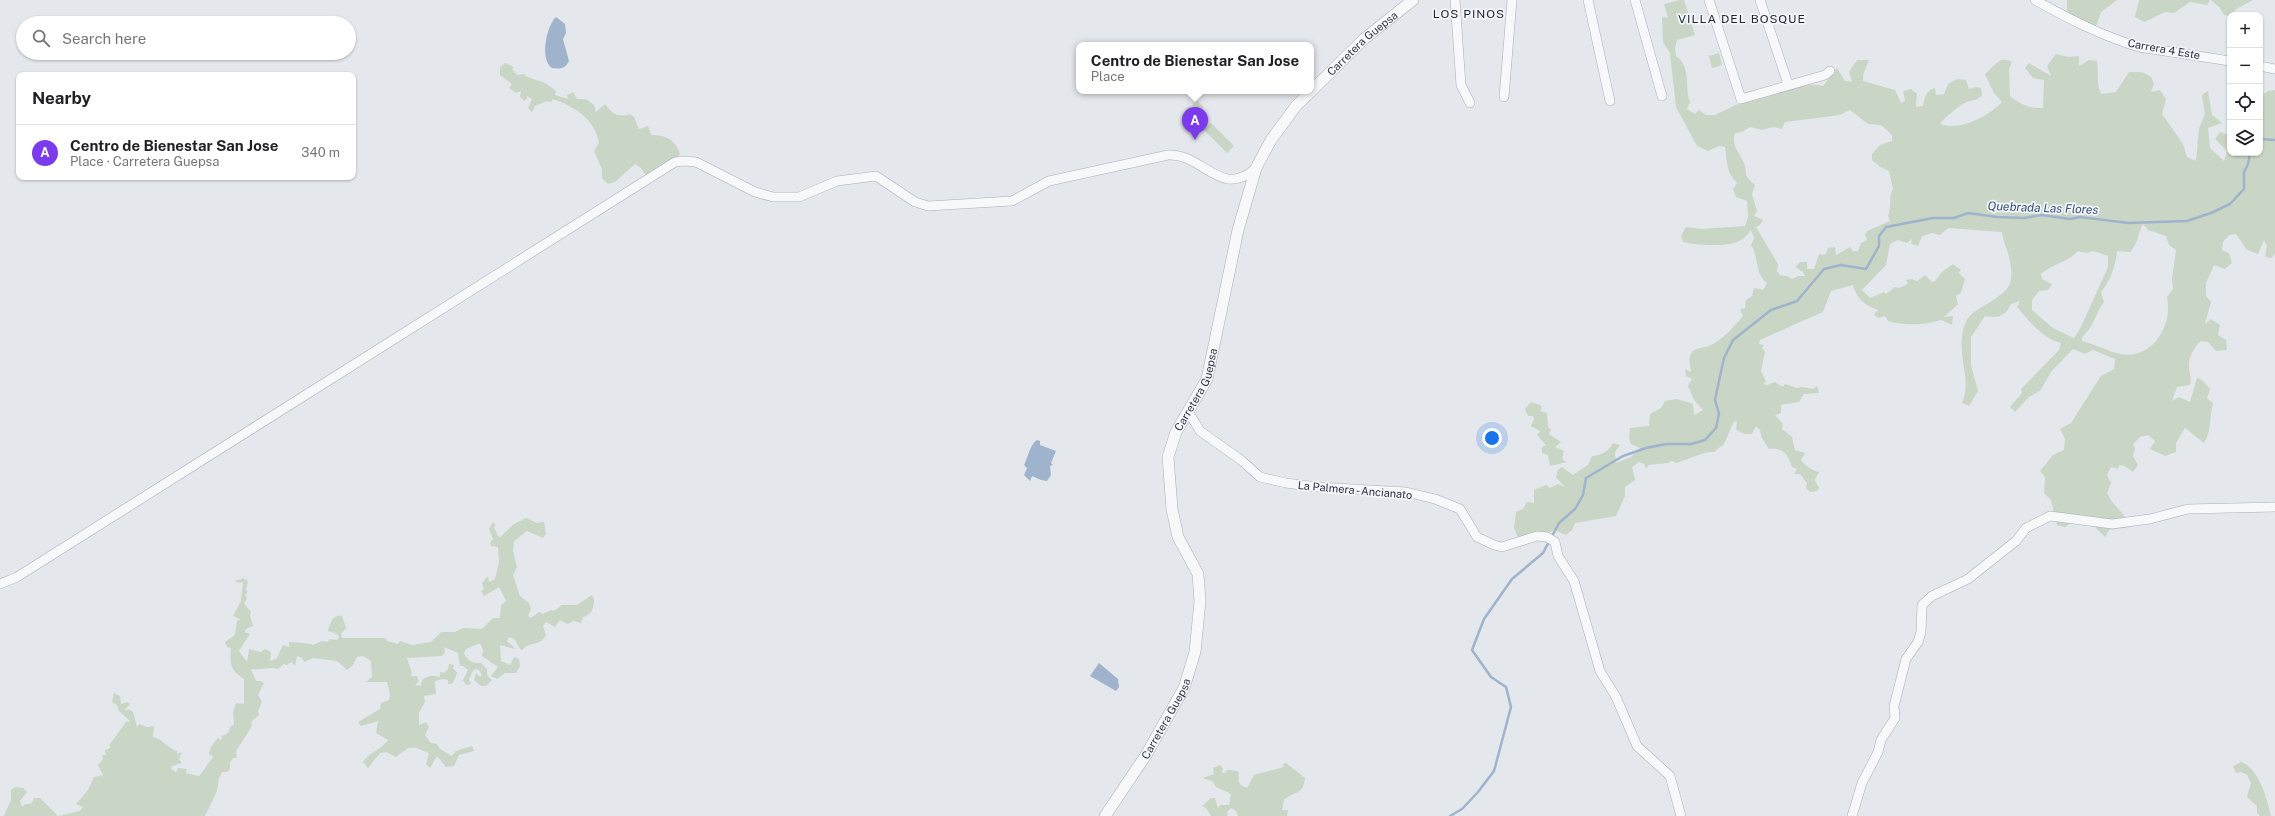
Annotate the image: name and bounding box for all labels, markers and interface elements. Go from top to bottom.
district label: LOS PINOS [1433,7,1505,21]
street label: Carretera Guepsa [1325,9,1400,78]
district label: VILLA DEL BOSQUE [1678,12,1806,26]
map controls [2227,12,2263,156]
button: + [2227,12,2263,48]
search box [16,16,356,60]
icon: search [30,27,52,49]
text: Search here [62,30,146,47]
street label: Carrera 4 Este [2127,37,2201,61]
popup [1076,42,1314,94]
button: − [2227,48,2263,84]
text: Centro de Bienestar San Jose [1091,52,1299,69]
text: Place [1091,69,1125,84]
button: locate [2227,84,2263,120]
text: Nearby [32,88,91,108]
pin: A [1182,107,1208,140]
button: layers [2227,120,2263,156]
text: Centro de Bienestar San Jose [70,137,278,154]
text: A [40,145,50,160]
text: 340 m [301,145,340,160]
text: Place · Carretera Guepsa [70,154,219,169]
water label: Quebrada Las Flores [1987,199,2099,217]
street label: Carretera Guepsa [1172,347,1219,433]
your location [1482,428,1502,448]
street label: La Palmera - Ancianato [1297,479,1413,501]
street label: Carretera Guepsa [1139,677,1193,761]

